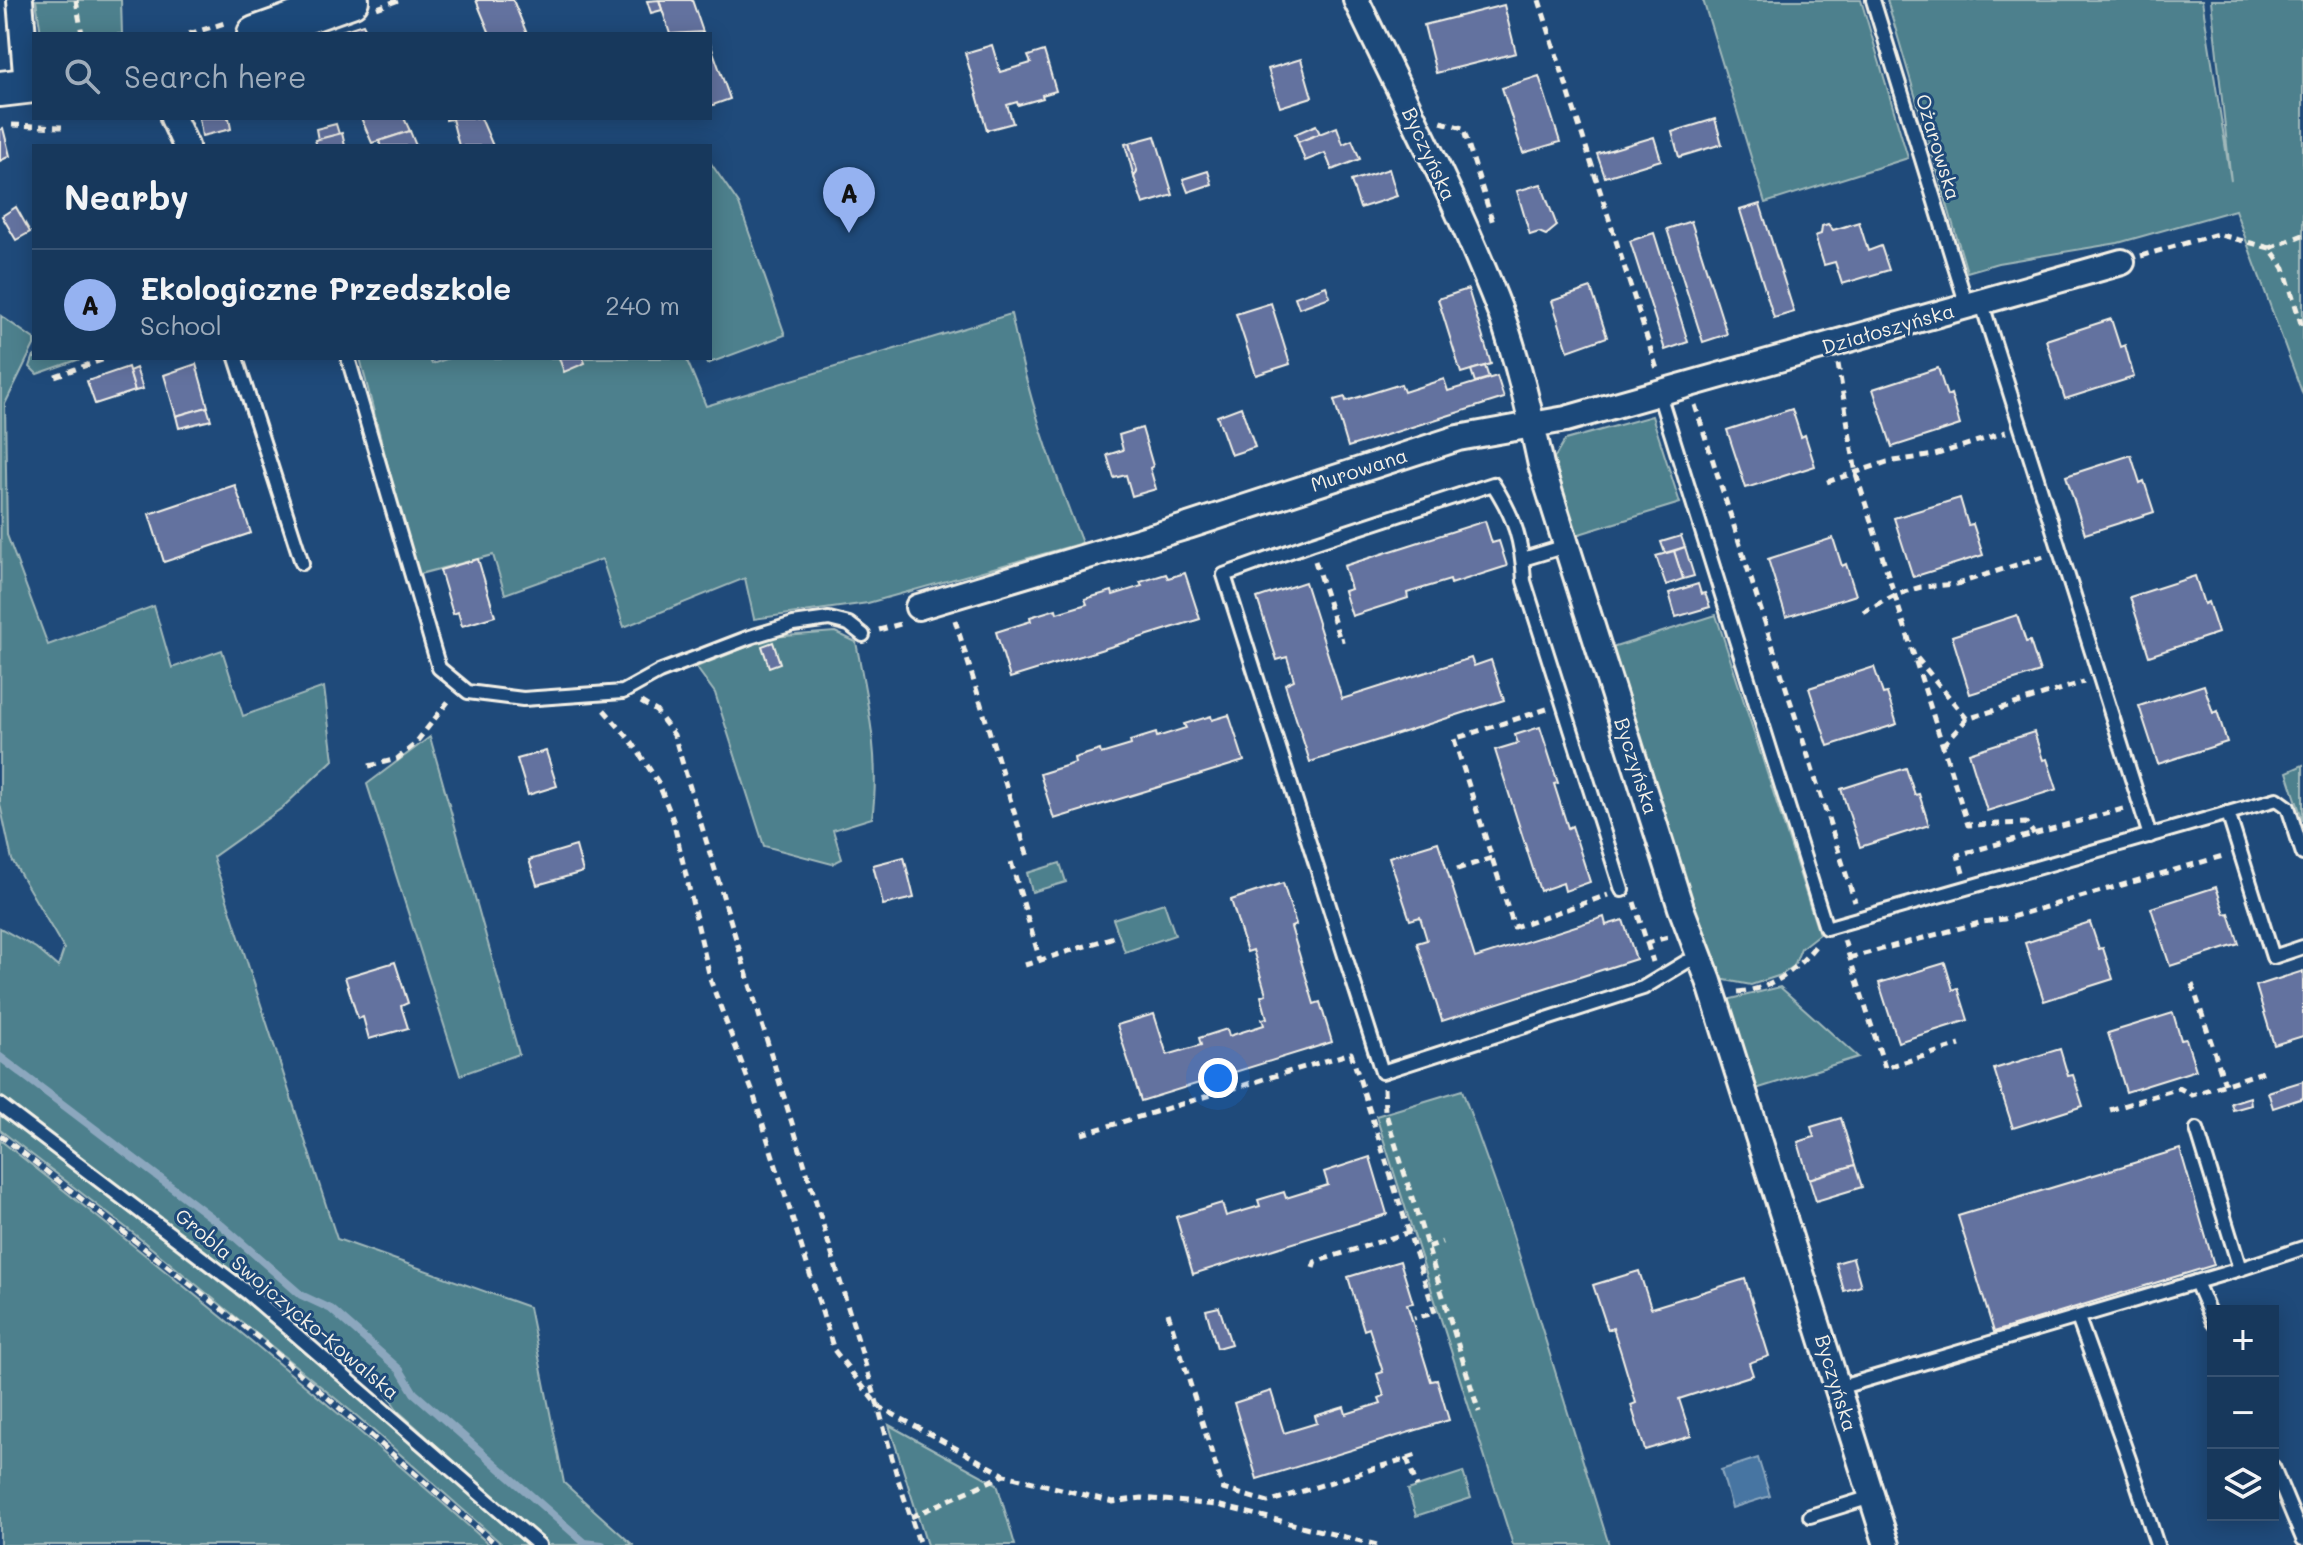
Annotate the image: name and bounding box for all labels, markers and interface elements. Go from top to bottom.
search box [32,32,712,120]
icon: search [60,54,104,98]
text: Search here [124,56,307,96]
street label: Ożarowska [1910,90,1967,203]
street label: Byczyńska [1397,103,1463,204]
pin: A [823,167,875,233]
text: Nearby [64,174,189,219]
text: Ekologiczne Przedszkole [140,268,511,308]
text: A [81,288,99,322]
text: 240 m [605,288,680,322]
street label: Działoszyńska [1818,297,1957,359]
text: School [140,308,222,342]
street label: Murowana [1307,441,1410,497]
street label: Byczyńska [1609,714,1665,817]
your location [1198,1058,1238,1098]
street label: Grobla Swojczycko-Kowalska [170,1202,405,1405]
map controls [2207,1305,2279,1521]
button: + [2207,1305,2279,1377]
street label: Byczyńska [1810,1331,1864,1434]
button: − [2207,1377,2279,1449]
button: layers [2207,1449,2279,1521]

